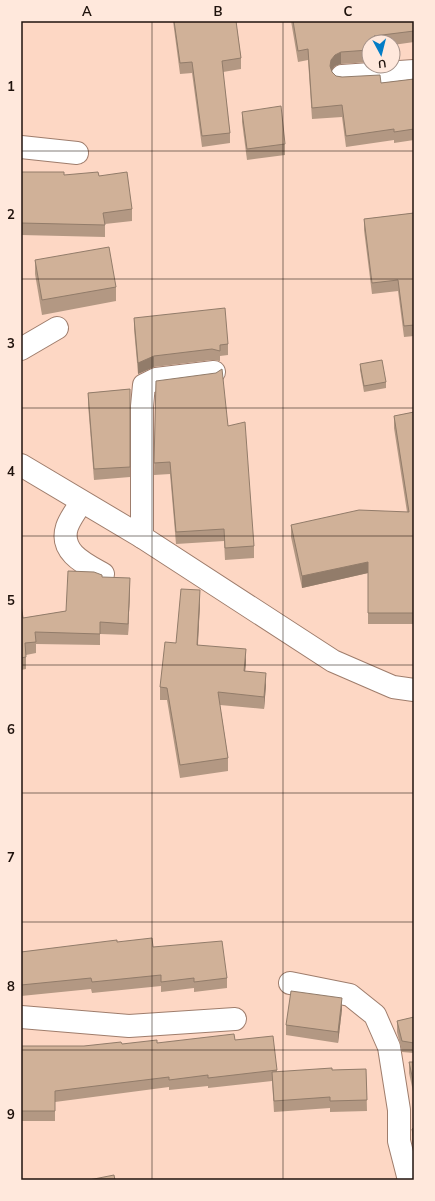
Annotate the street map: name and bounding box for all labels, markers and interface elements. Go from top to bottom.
text: A [82,3,92,19]
text: B [214,3,223,19]
text: C [344,3,353,19]
north arrow [361,34,401,74]
text: U [377,56,387,71]
text: 1 [7,78,15,94]
text: 2 [7,206,15,222]
text: 3 [7,335,15,351]
text: 4 [7,463,15,479]
text: 5 [7,592,15,608]
text: 6 [7,721,15,737]
text: 7 [7,849,15,865]
text: 8 [7,978,15,994]
text: 9 [7,1106,15,1122]

